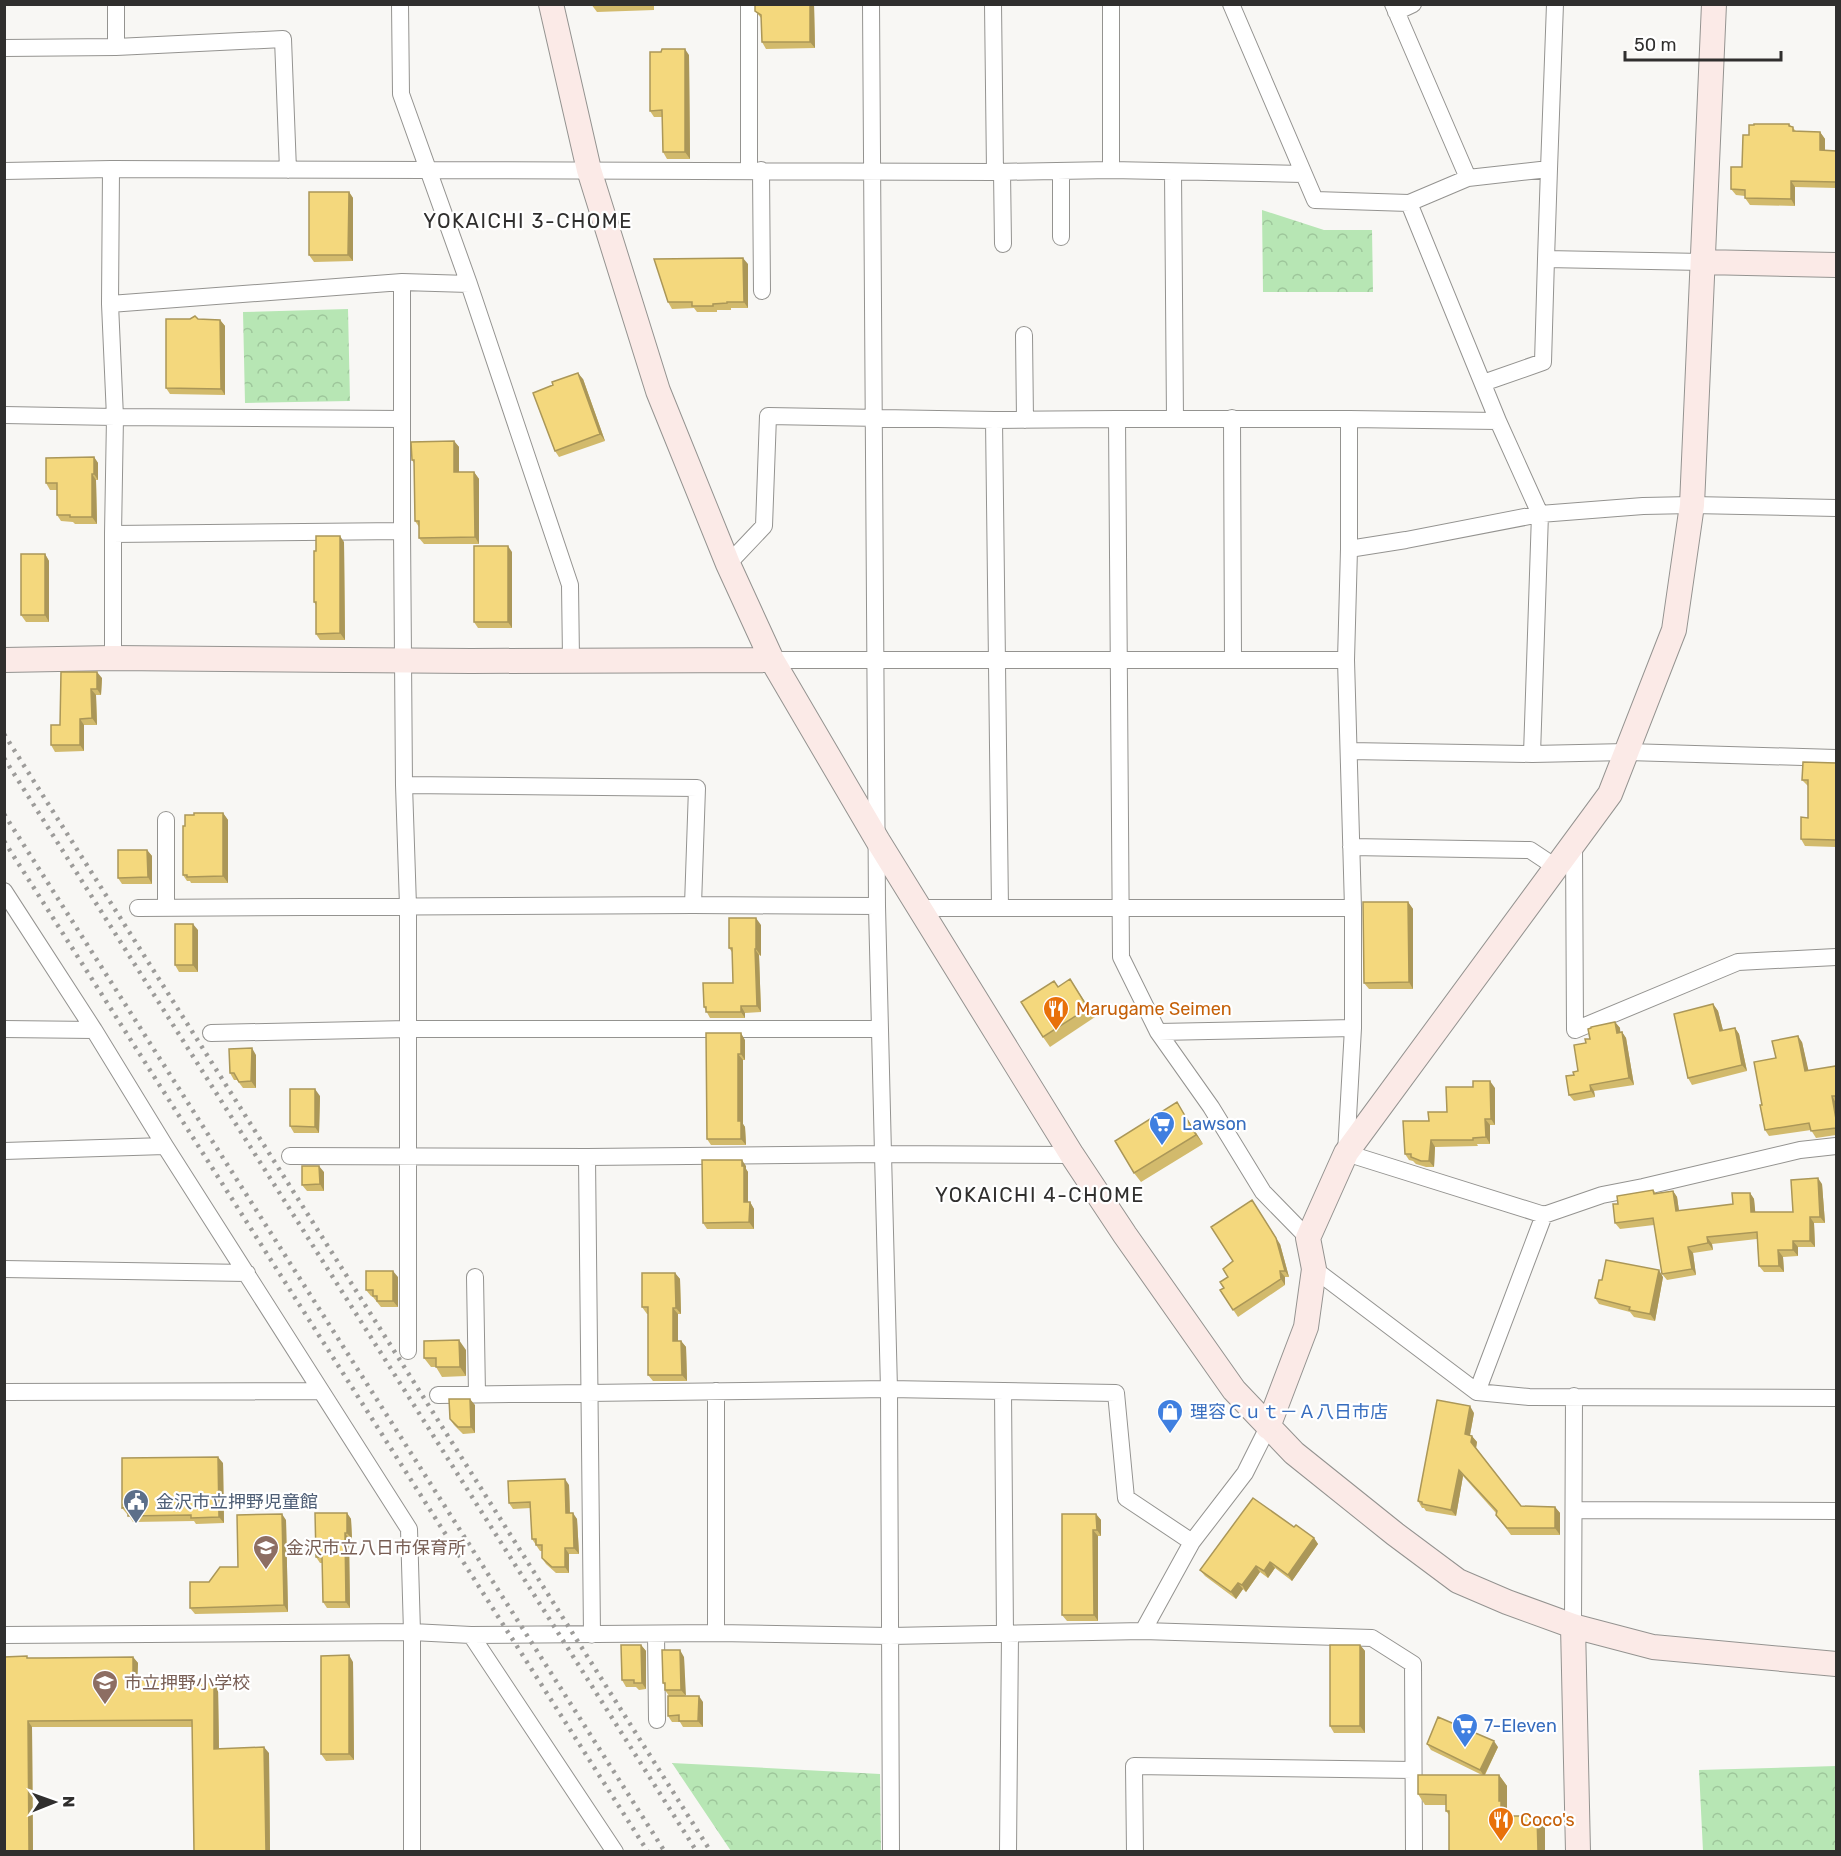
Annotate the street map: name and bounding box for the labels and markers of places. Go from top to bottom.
restaurant icon: Marugame Seimen [1041,994,1071,1032]
place label: Marugame Seimen [1076,998,1232,1020]
supermarket icon: Lawson [1147,1109,1177,1147]
place label: Lawson [1182,1113,1247,1135]
shop icon: 理容Ｃｕｔ－Ａ八日市店 [1155,1397,1185,1435]
place label: 理容Ｃｕｔ－Ａ八日市店 [1190,1401,1388,1423]
public building icon: 金沢市立押野児童館 [121,1487,151,1525]
place label: 金沢市立押野児童館 [156,1491,318,1513]
school or university icon: 金沢市立八日市保育所 [251,1533,281,1571]
place label: 金沢市立八日市保育所 [286,1537,466,1559]
school or university icon: 市立押野小学校 [90,1668,120,1706]
place label: 市立押野小学校 [124,1672,250,1694]
supermarket icon: 7-Eleven [1450,1711,1480,1749]
place label: 7-Eleven [1484,1715,1557,1737]
restaurant icon: Coco's [1486,1805,1516,1843]
place label: Coco's [1520,1809,1575,1831]

